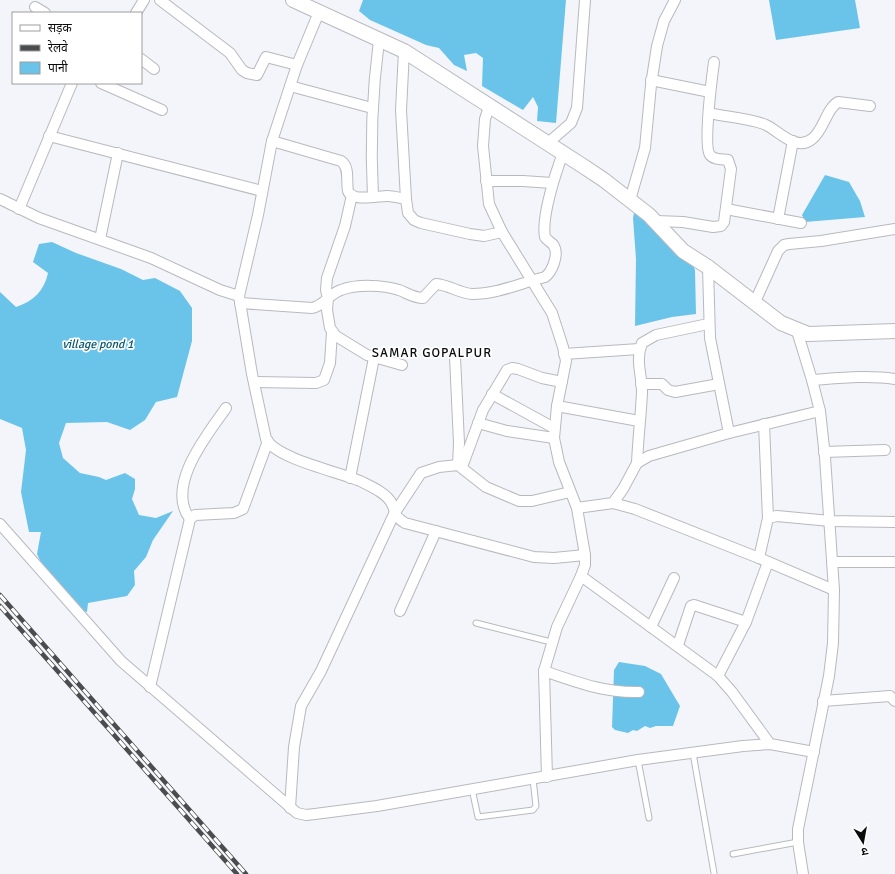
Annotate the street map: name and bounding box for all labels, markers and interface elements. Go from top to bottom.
legend [12,12,142,84]
text: सड़क [48,21,73,36]
text: रेलवे [48,40,68,56]
text: पानी [48,60,69,76]
water label: village pond 1 [62,337,134,352]
district label: SAMAR GOPALPUR [372,345,492,361]
north arrow [843,822,883,862]
text: उ [860,844,869,858]

